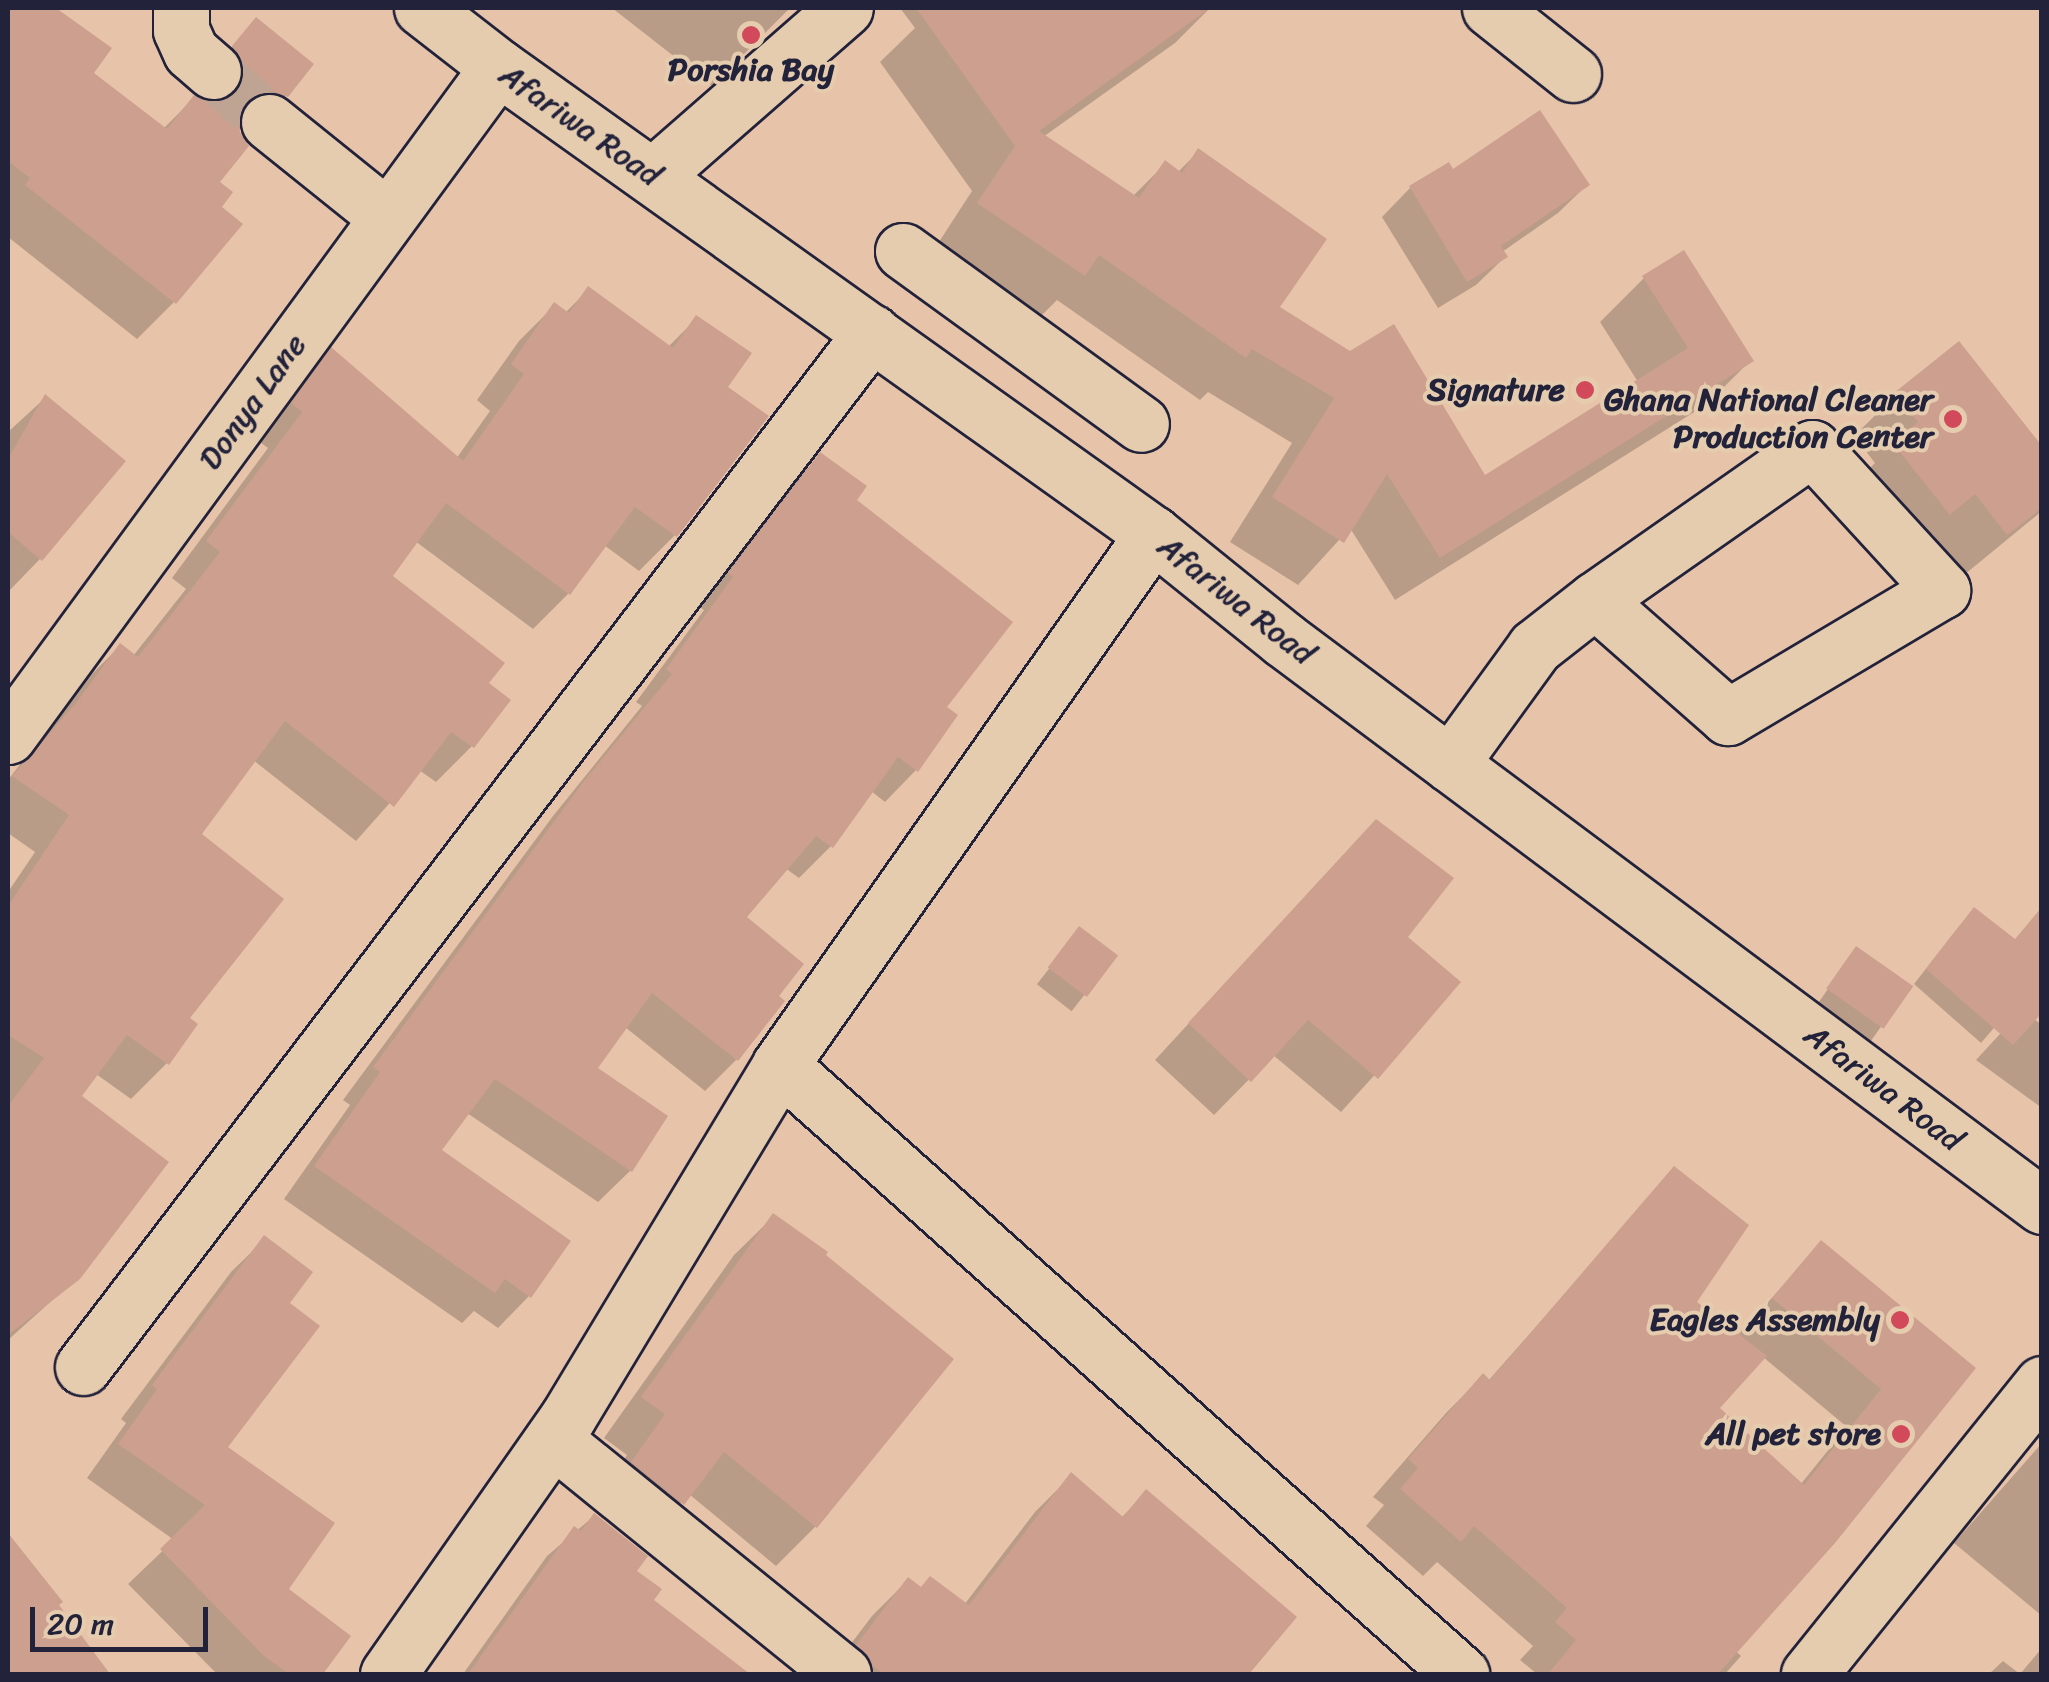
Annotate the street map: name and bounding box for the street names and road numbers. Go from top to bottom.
street label: Afariwa Road [492,55,668,195]
street label: Donya Lane [191,327,315,477]
street label: Afariwa Road [1150,527,1322,673]
street label: Afariwa Road [1796,1016,1970,1160]

